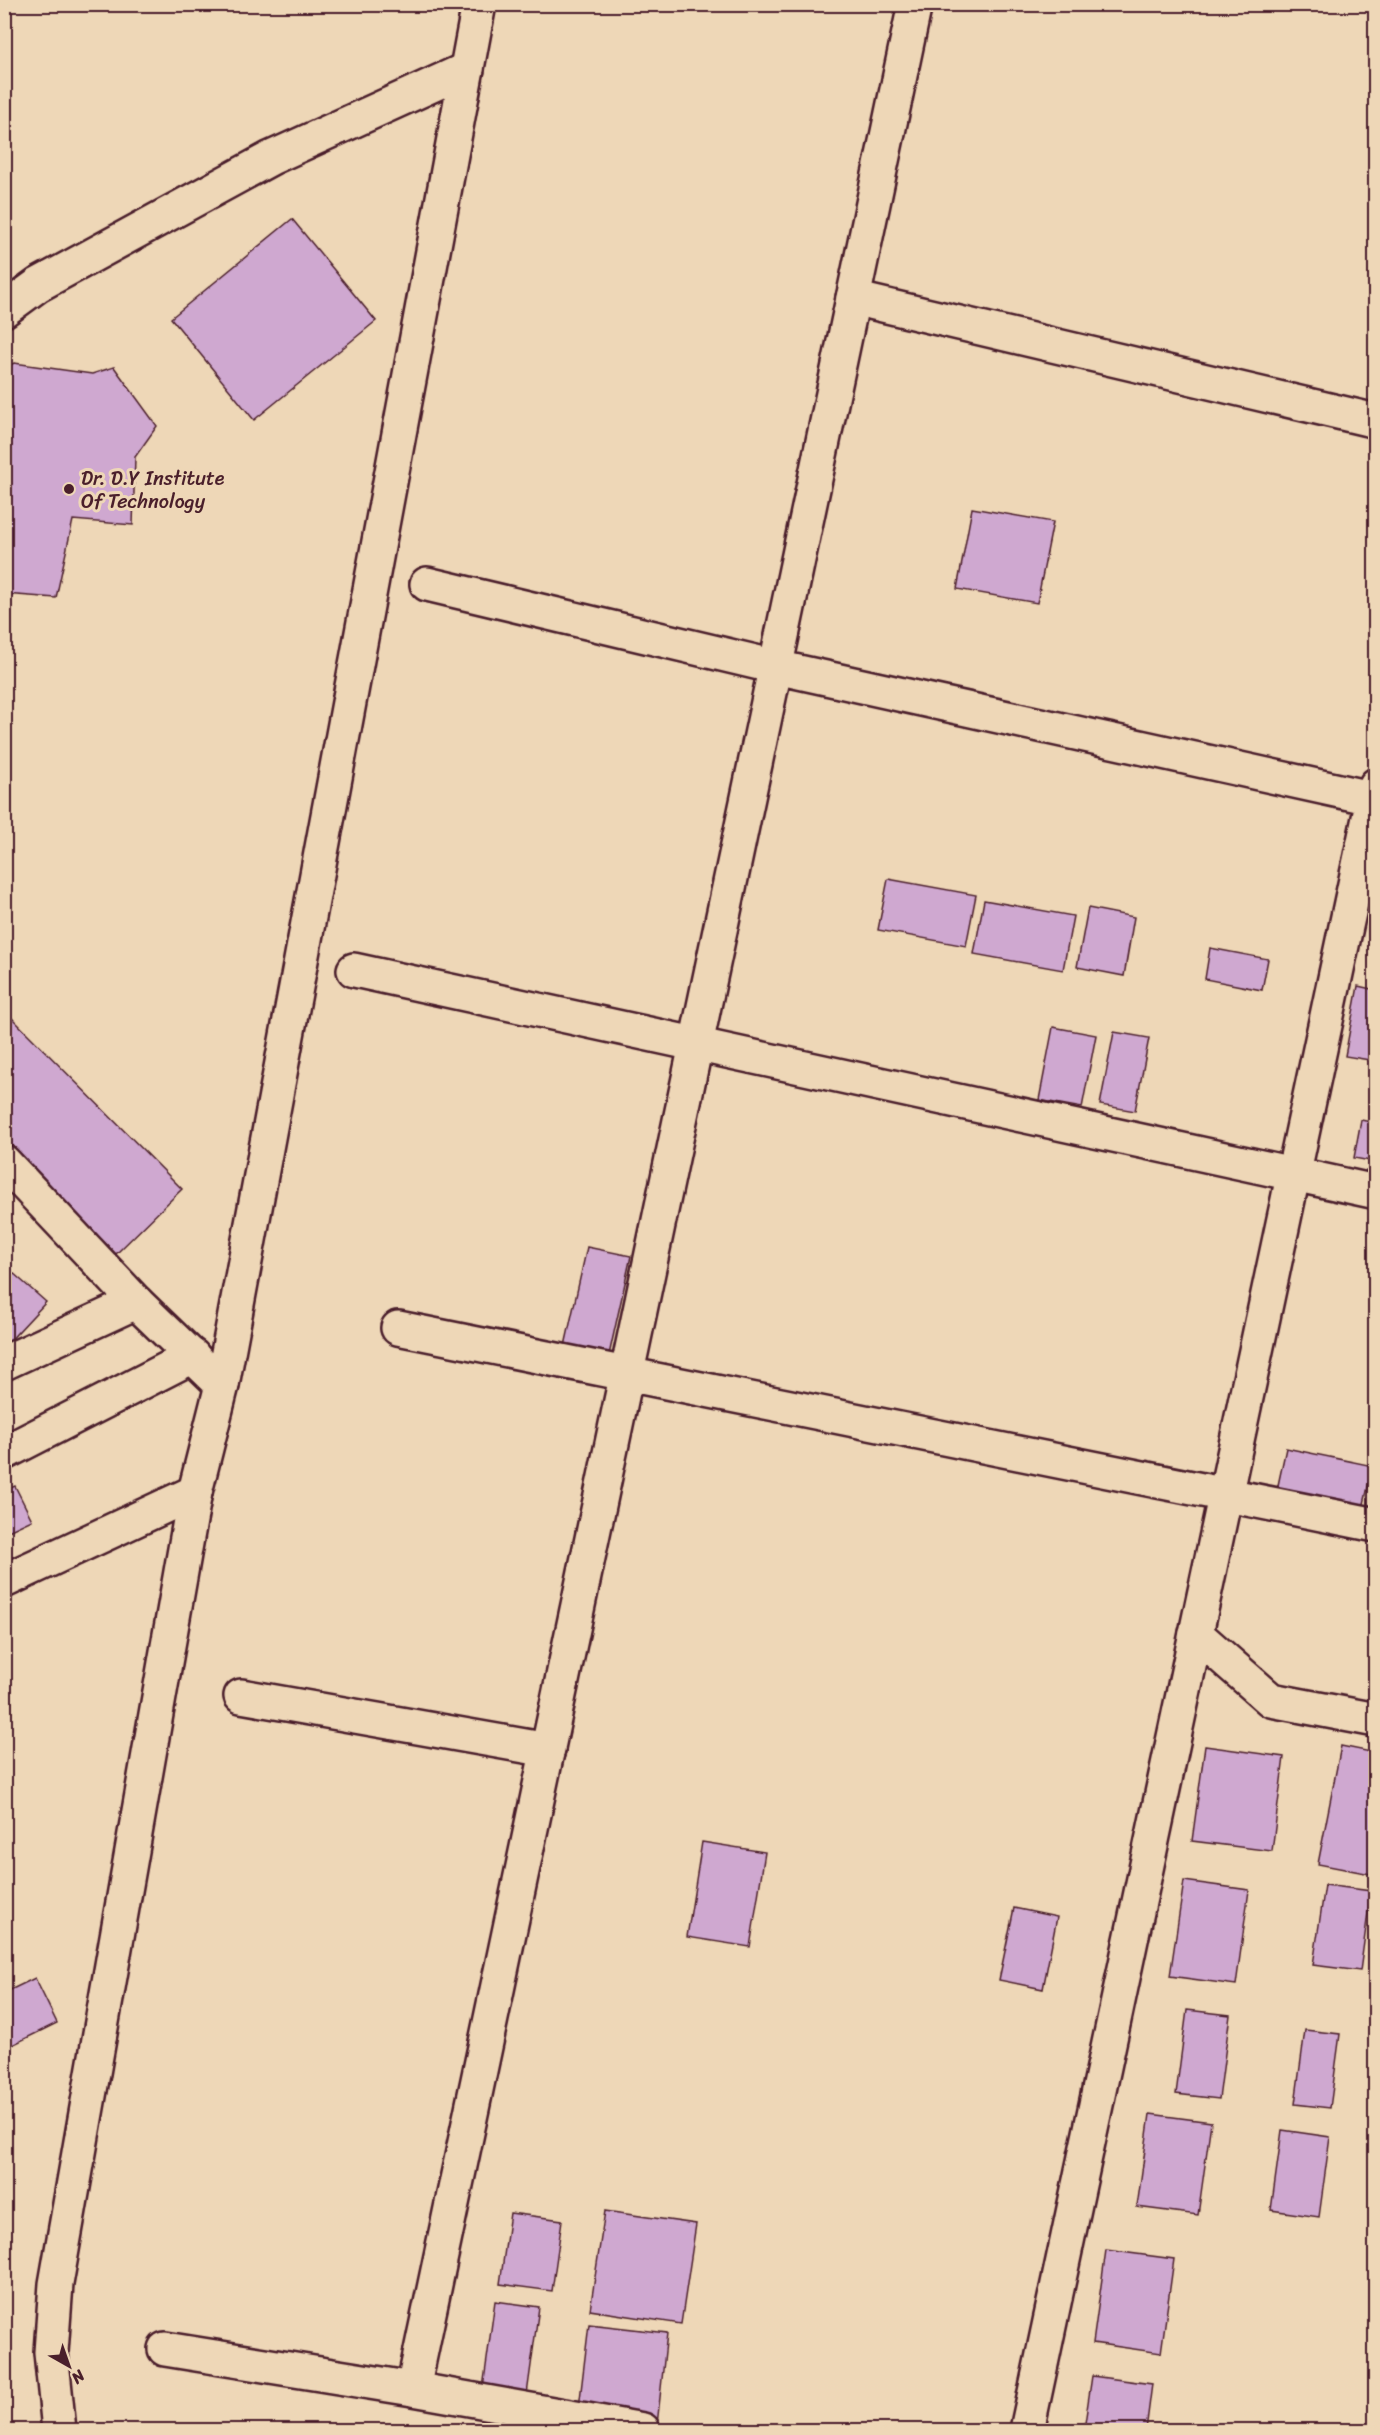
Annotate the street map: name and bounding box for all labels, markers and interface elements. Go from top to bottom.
place label: Dr. D.Y Institute Of Technology [81,461,225,519]
marker: Dr. D.Y Institute Of Technology [62,482,76,496]
north arrow [39,2336,99,2396]
text: N [64,2362,93,2392]

